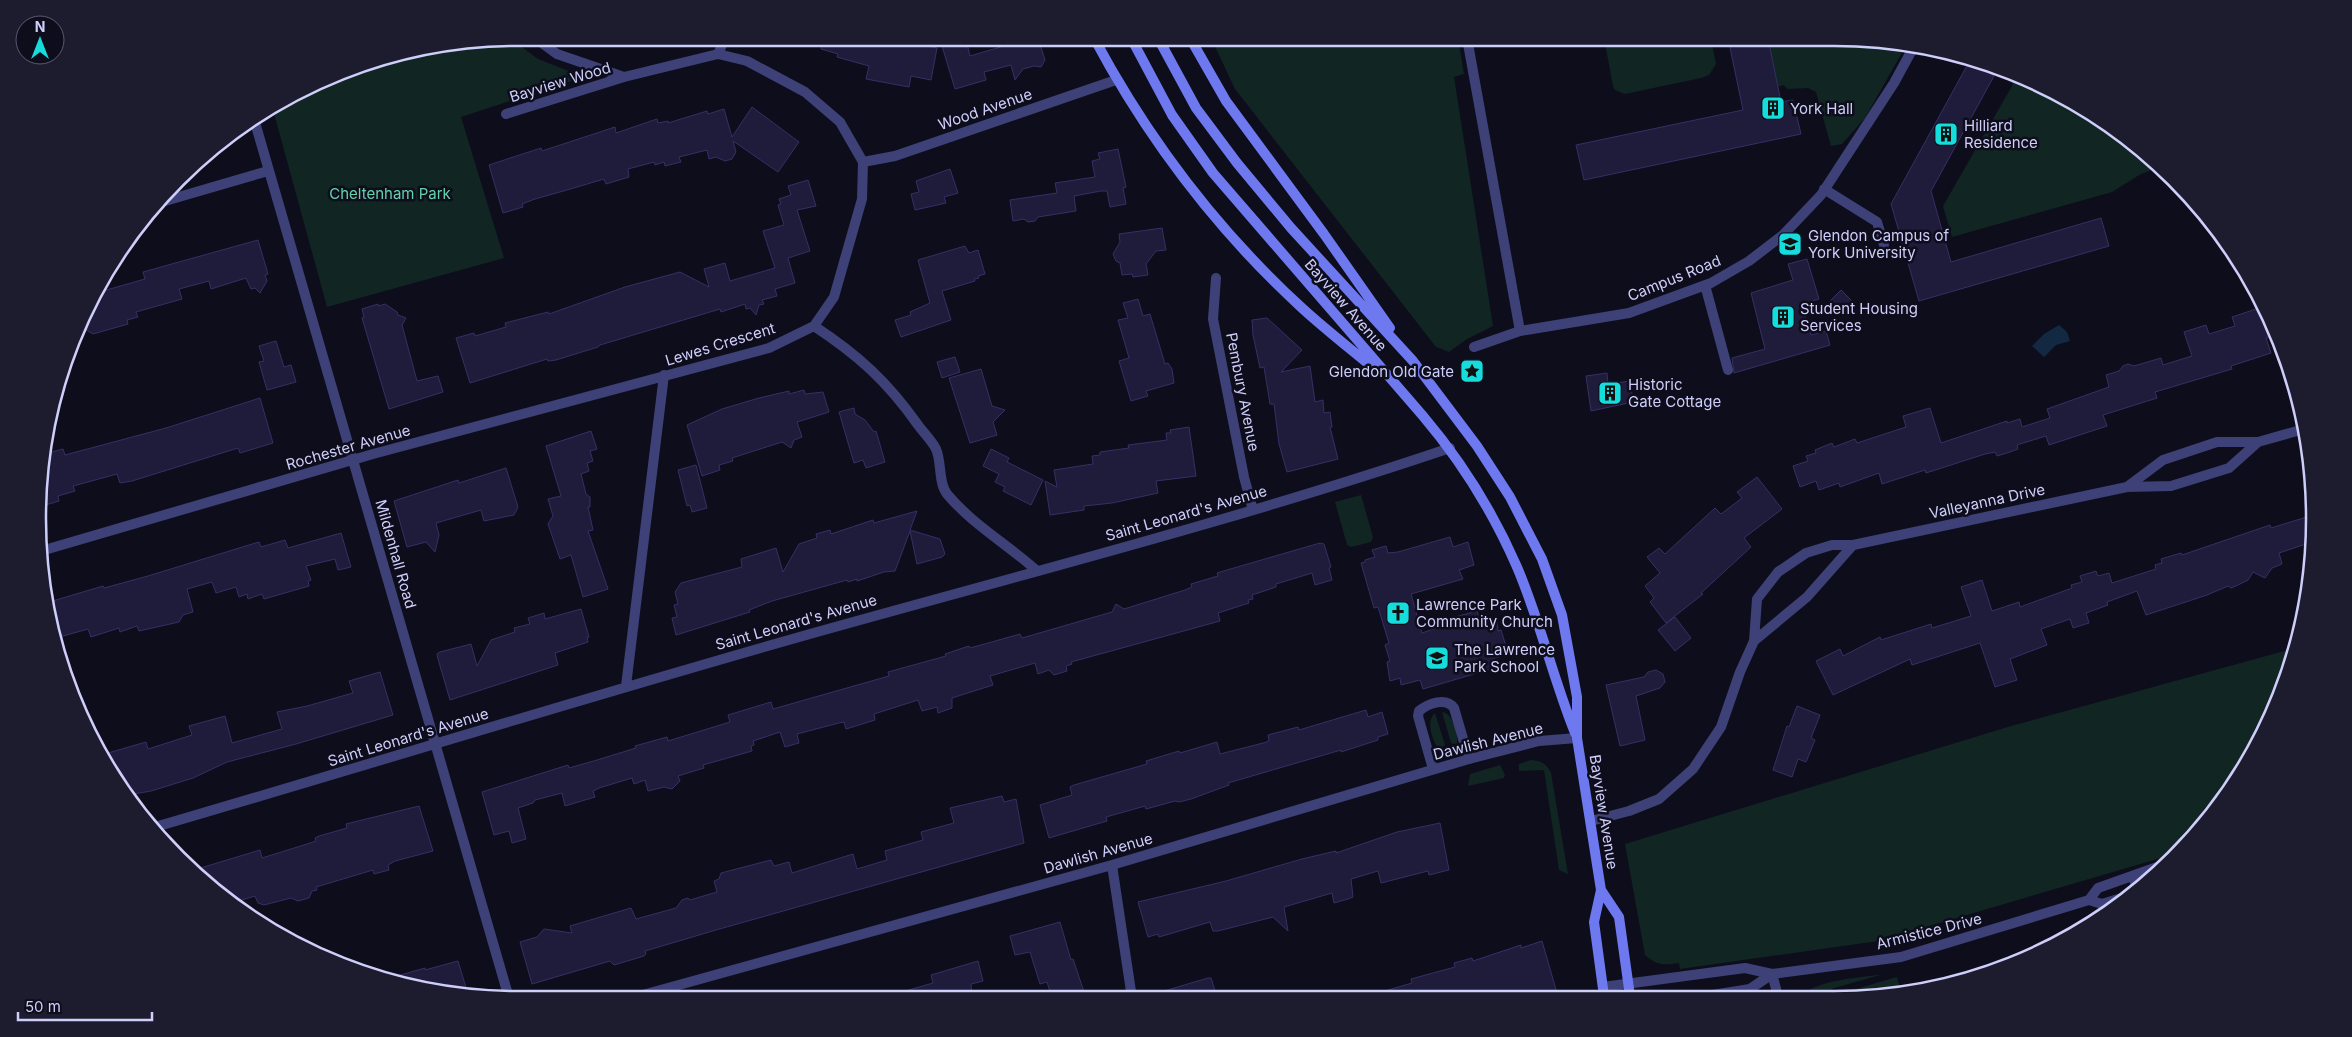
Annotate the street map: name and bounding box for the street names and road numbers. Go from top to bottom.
street label: Bayview Wood [507,58,613,106]
street label: Wood Avenue [936,84,1034,134]
street label: Campus Road [1625,251,1723,305]
street label: Bayview Avenue [1301,255,1391,355]
street label: Lewes Crescent [663,318,777,370]
street label: Pembury Avenue [1222,331,1264,453]
street label: Rochester Avenue [284,420,412,474]
street label: Valleyanna Drive [1927,479,2047,523]
street label: Saint Leonard's Avenue [1103,481,1269,545]
street label: Mildenhall Road [371,497,421,611]
street label: Saint Leonard's Avenue [713,590,879,654]
street label: Saint Leonard's Avenue [325,703,491,771]
street label: Dawlish Avenue [1431,718,1545,764]
street label: Bayview Avenue [1586,753,1622,871]
street label: Dawlish Avenue [1041,828,1155,878]
street label: Armistice Drive [1874,909,1984,953]

